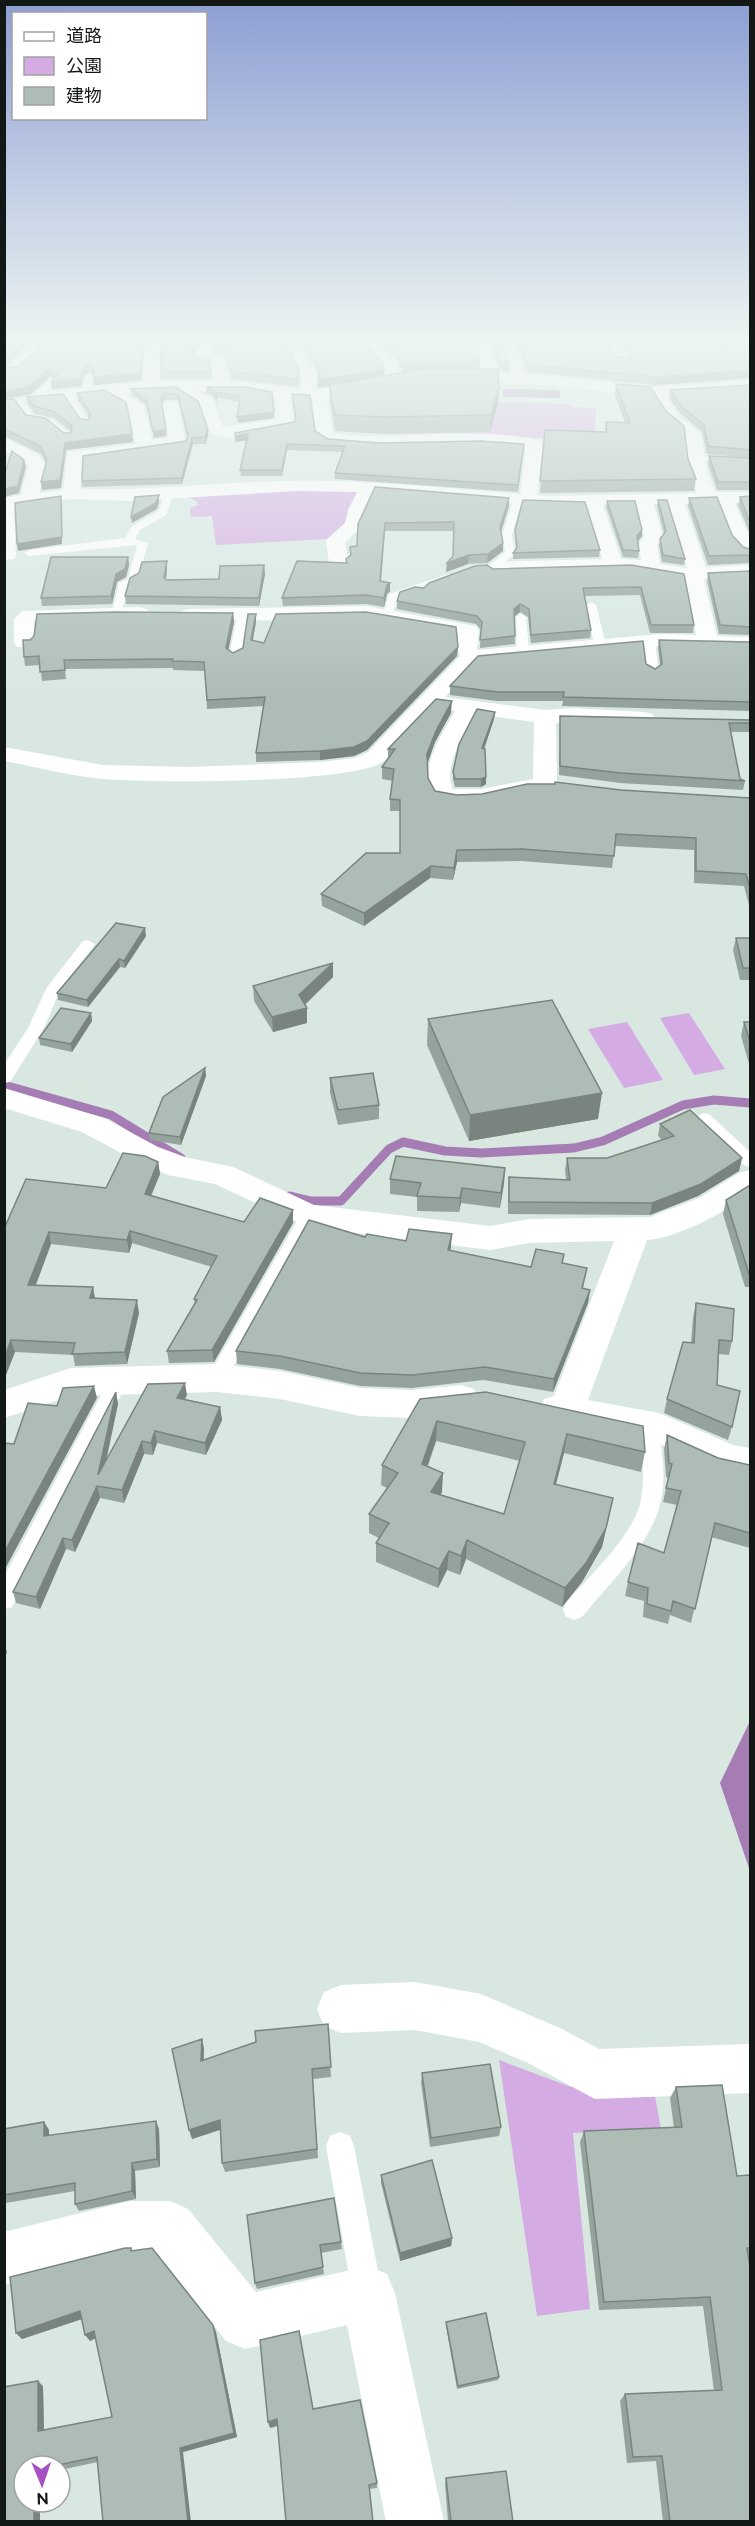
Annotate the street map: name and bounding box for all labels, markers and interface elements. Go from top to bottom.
legend [12,12,207,120]
text: 道路 [66,25,102,46]
text: 公園 [66,55,102,76]
text: 建物 [66,85,102,106]
north arrow [12,2454,72,2514]
text: N [36,2489,49,2508]

